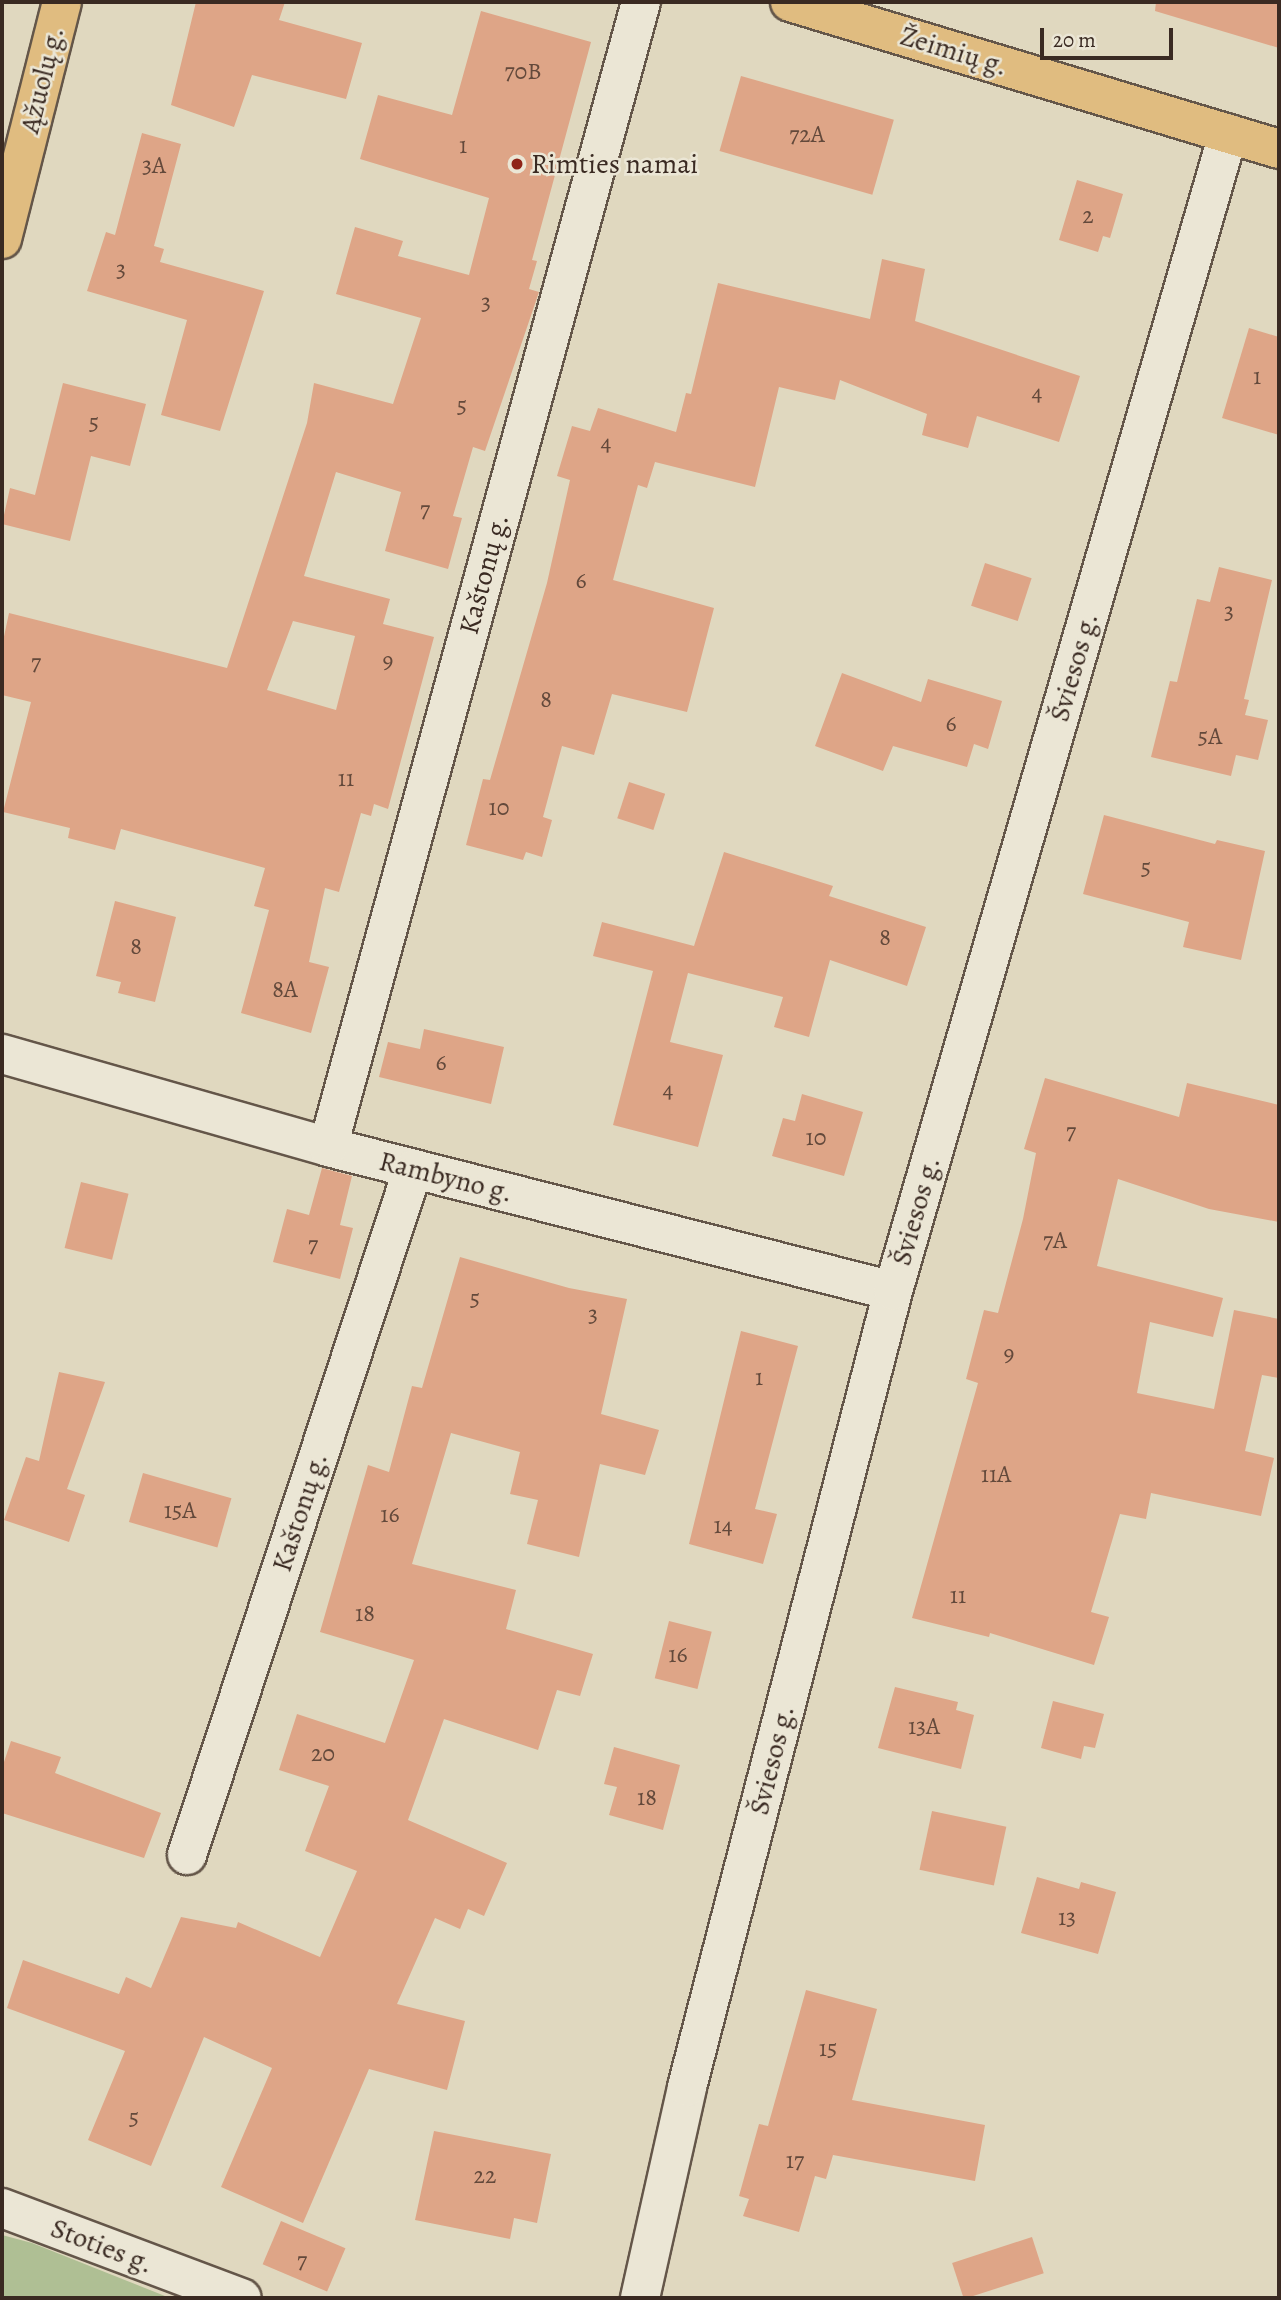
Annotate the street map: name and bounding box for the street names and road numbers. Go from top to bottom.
street label: Žeimių g. [896,19,1012,83]
street label: Ąžuolų g. [13,23,71,137]
street label: Kaštonų g. [452,510,516,638]
street label: Šviesos g. [1042,609,1106,725]
street label: Rambyno g. [376,1144,516,1210]
street label: Šviesos g. [884,1153,948,1269]
street label: Kaštonų g. [265,1448,335,1576]
street label: Šviesos g. [742,1702,802,1818]
street label: Stoties g. [46,2211,158,2281]

